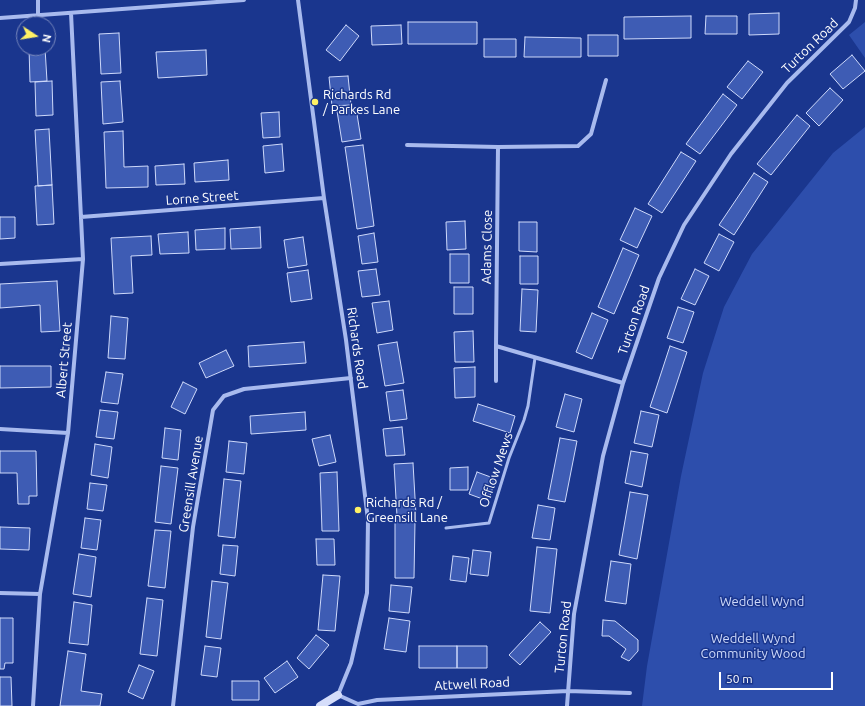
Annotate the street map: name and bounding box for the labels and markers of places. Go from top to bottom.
place label: Richards Rd / Parkes Lane [323,87,400,118]
marker: Richards Rd / Parkes Lane [310,97,320,107]
place label: Richards Rd / Greensill Lane [366,495,448,526]
marker: Richards Rd / Greensill Lane [353,505,363,515]

